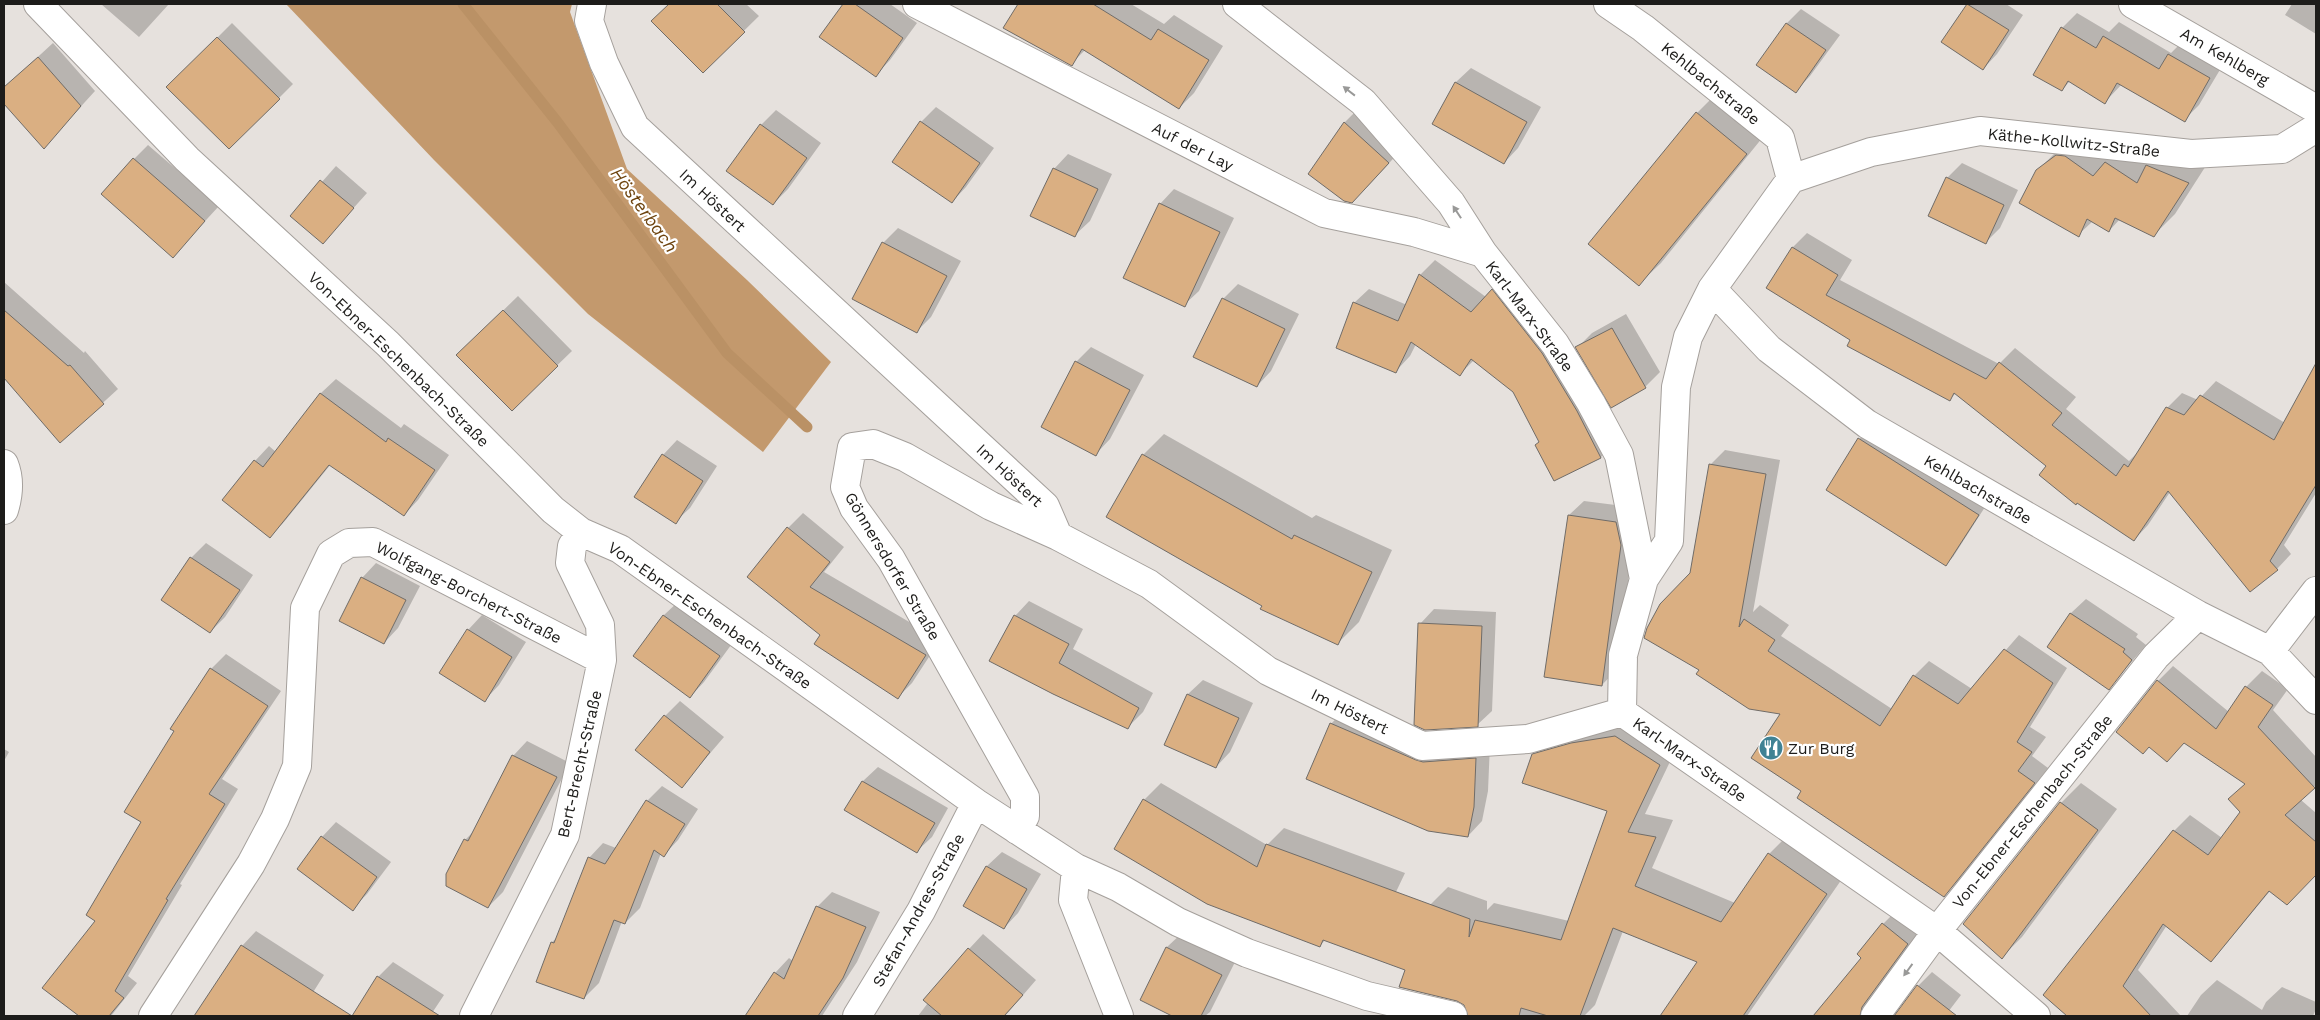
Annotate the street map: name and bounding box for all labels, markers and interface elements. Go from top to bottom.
street label: Am Kehlberg [2177,23,2273,90]
street label: Kehlbachstraße [1658,38,1764,129]
one-way arrow [1342,86,1355,97]
street label: Auf der Lay [1149,118,1237,175]
street label: Käthe-Kollwitz-Straße [1987,124,2161,161]
water label: Hösterbach [607,163,682,256]
street label: Im Höstert [676,165,750,236]
one-way arrow [1452,205,1462,218]
street label: Karl-Marx-Straße [1482,257,1578,376]
street label: Von-Ebner-Eschenbach-Straße [304,268,493,451]
street label: Im Höstert [973,440,1047,511]
street label: Kehlbachstraße [1920,451,2035,528]
street label: Gönnersdorfer Straße [841,489,944,644]
street label: Wolfgang-Borchert-Straße [373,537,565,648]
street label: Von-Ebner-Eschenbach-Straße [604,538,815,693]
street label: Im Höstert [1308,685,1392,738]
street label: Bert-Brecht-Straße [553,688,606,840]
street label: Von-Ebner-Eschenbach-Straße [1948,711,2117,912]
street label: Karl-Marx-Straße [1629,713,1750,806]
restaurant icon: Zur Burg [1758,735,1784,761]
place label: Zur Burg [1788,739,1855,758]
street label: Stefan-Andres-Straße [868,830,969,990]
one-way arrow [1903,963,1914,976]

